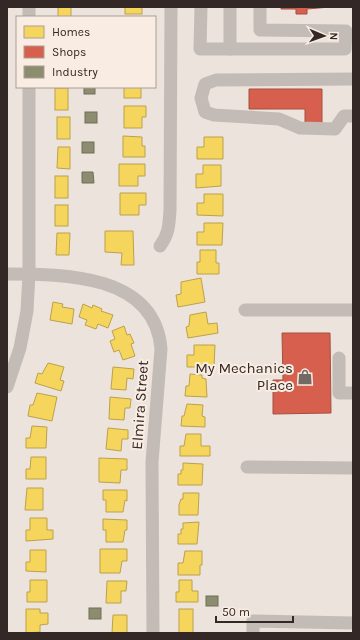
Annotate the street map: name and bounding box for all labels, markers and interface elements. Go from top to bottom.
legend [16,16,156,88]
north arrow [304,16,344,56]
text: Homes [52,25,90,39]
text: N [327,32,340,41]
text: Shops [52,45,86,59]
text: Industry [52,65,98,79]
street label: Elmira Street [128,359,152,450]
place label: My Mechanics Place [195,359,293,394]
shop icon: My Mechanics Place [296,368,314,386]
scale bar [216,598,293,624]
text: 50 m [222,605,250,619]

